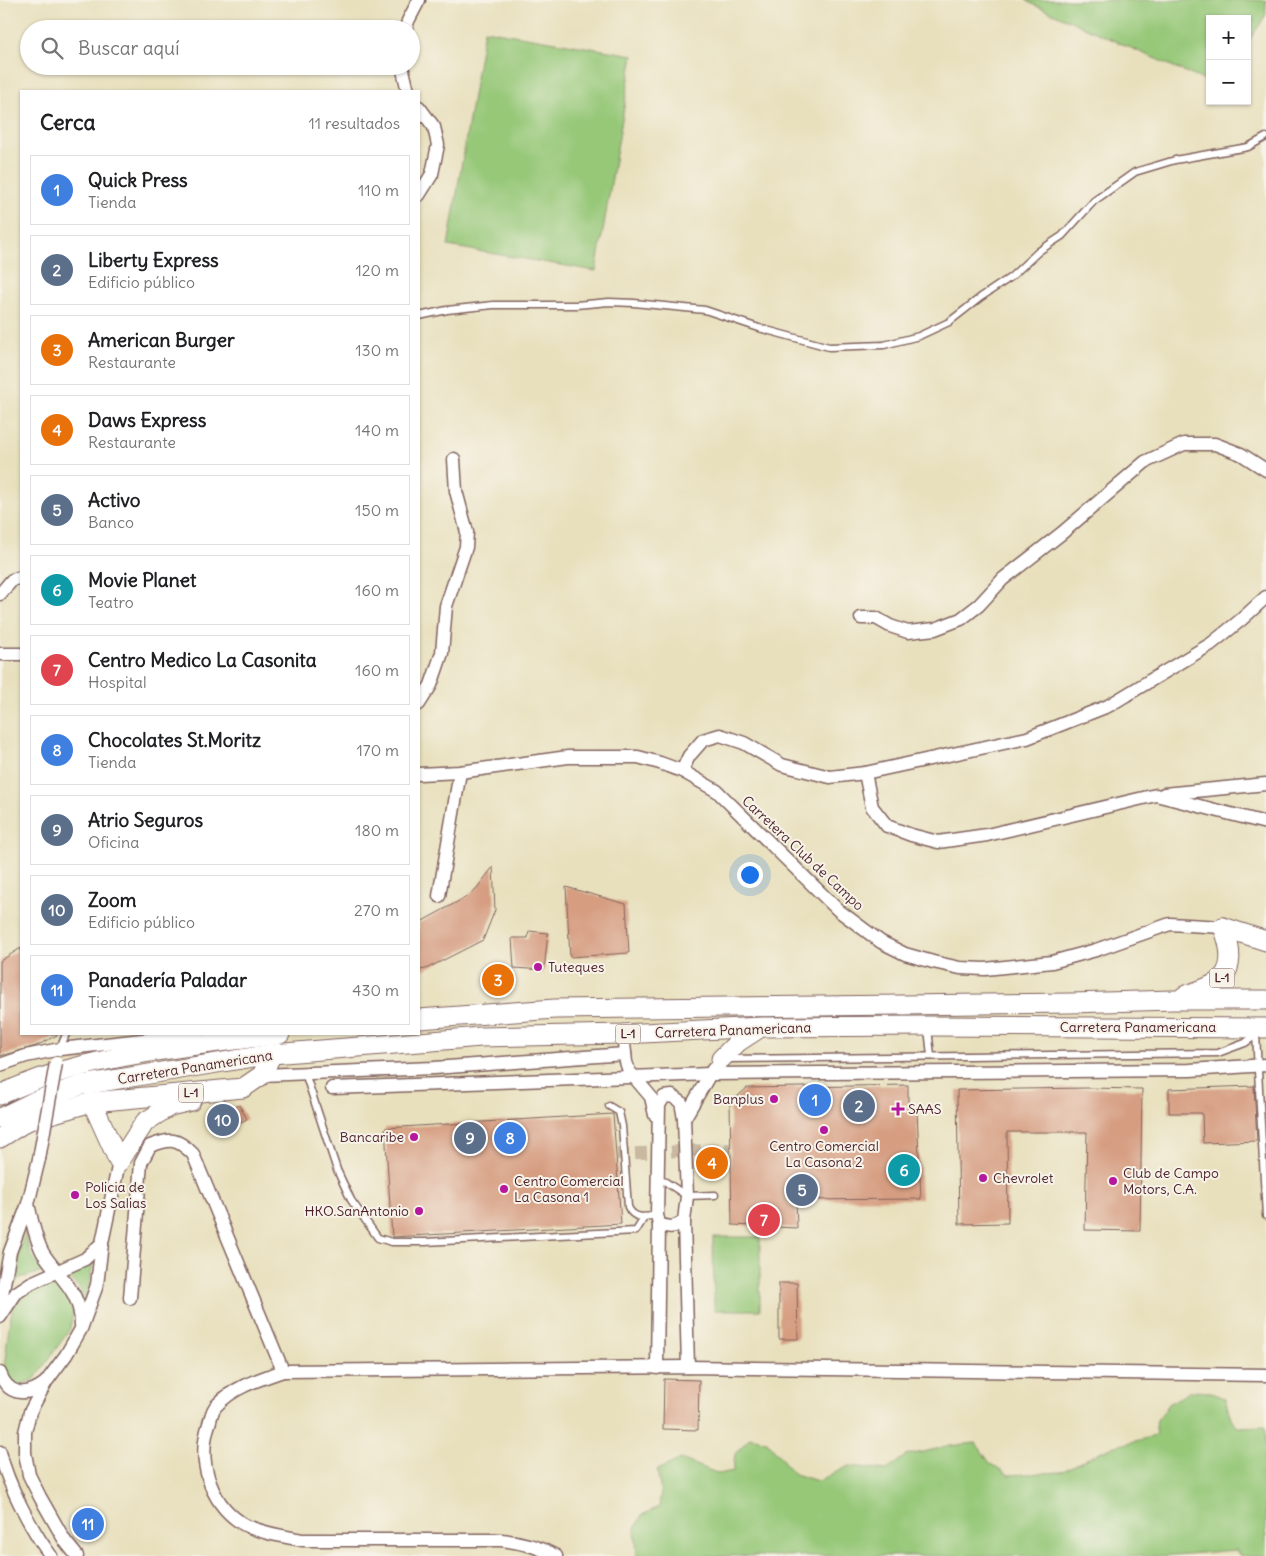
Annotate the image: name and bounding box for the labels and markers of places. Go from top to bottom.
place label: Tuteques [548,958,604,976]
pin: 3 [482,961,514,999]
marker: Tuteques [532,961,544,973]
pin: 1 [799,1081,831,1119]
pin: 2 [843,1087,875,1125]
place label: Banplus [713,1090,764,1108]
marker: Banplus [768,1093,780,1105]
place label: SAAS [908,1100,942,1118]
pin: 10 [207,1101,239,1139]
marker: SAAS [892,1103,904,1115]
pin: 9 [454,1119,486,1157]
pin: 8 [494,1119,526,1157]
marker: Centro Comercial La Casona 2 [818,1124,830,1136]
place label: Bancaribe [340,1128,404,1146]
marker: Bancaribe [408,1131,420,1143]
place label: Centro Comercial La Casona 2 [769,1137,879,1171]
pin: 4 [696,1144,728,1182]
pin: 6 [888,1151,920,1189]
place label: Club de Campo Motors, C.A. [1123,1164,1219,1198]
place label: Chevrolet [993,1169,1054,1187]
pin: 5 [786,1171,818,1209]
place label: Centro Comercial La Casona 1 [514,1172,624,1206]
marker: Chevrolet [977,1172,989,1184]
marker: Club de Campo Motors, C.A. [1107,1175,1119,1187]
place label: Policia de Los Salias [85,1178,146,1212]
marker: Centro Comercial La Casona 1 [498,1183,510,1195]
marker: Policia de Los Salias [69,1189,81,1201]
pin: 7 [748,1201,780,1239]
place label: HKO.SanAntonio [305,1202,409,1220]
marker: HKO.SanAntonio [413,1205,425,1217]
pin: 11 [72,1505,104,1543]

